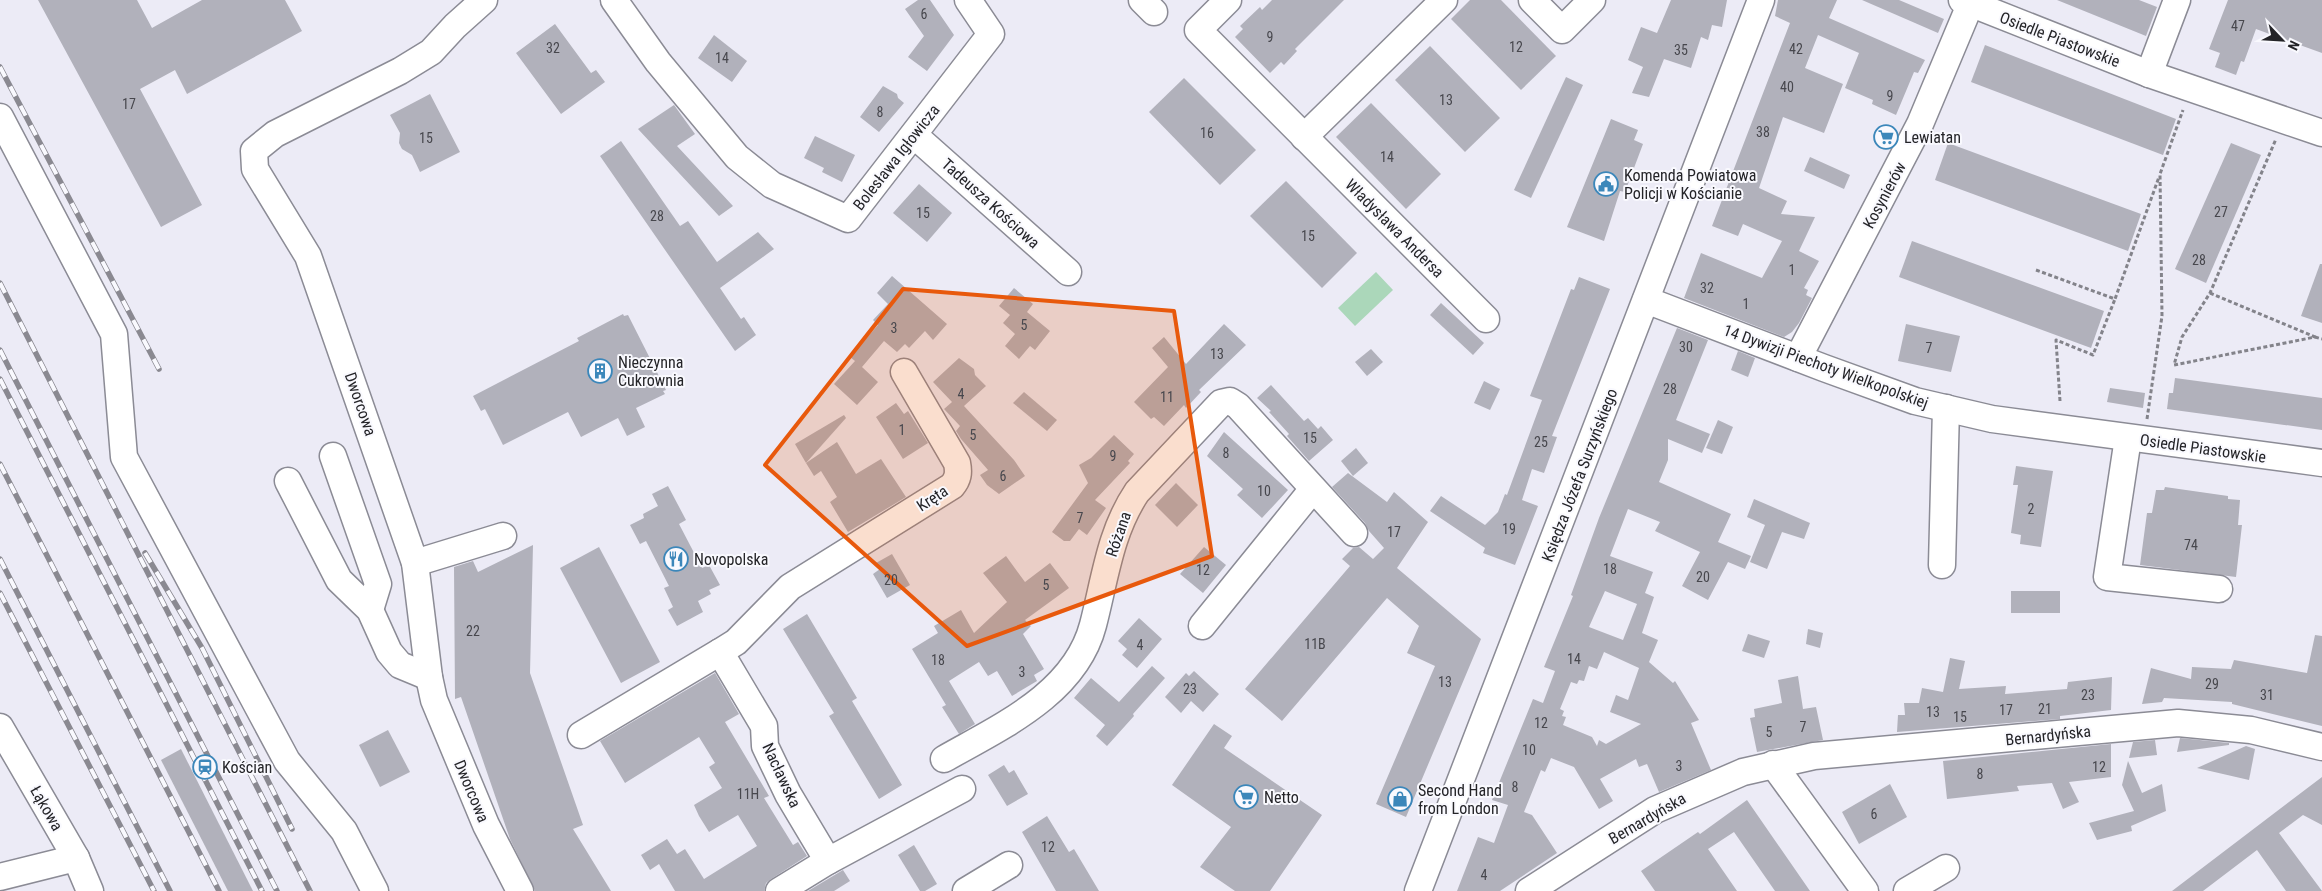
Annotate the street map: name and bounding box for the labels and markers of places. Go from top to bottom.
supermarket icon: Lewiatan [1873,124,1899,150]
place label: Lewiatan [1904,128,1961,147]
place label: Komenda Powiatowa Policji w Kościanie [1624,166,1756,203]
public building icon: Komenda Powiatowa Policji w Kościanie [1593,171,1619,197]
place label: Nieczynna Cukrownia [618,353,684,390]
building icon: Nieczynna Cukrownia [587,358,613,384]
restaurant icon: Novopolska [663,546,689,572]
place label: Novopolska [694,550,768,569]
station icon: Kościan [192,754,218,780]
place label: Kościan [222,758,272,777]
place label: Second Hand from London [1418,781,1502,818]
supermarket icon: Netto [1233,784,1259,810]
shop icon: Second Hand from London [1387,786,1413,812]
place label: Netto [1264,788,1299,807]

